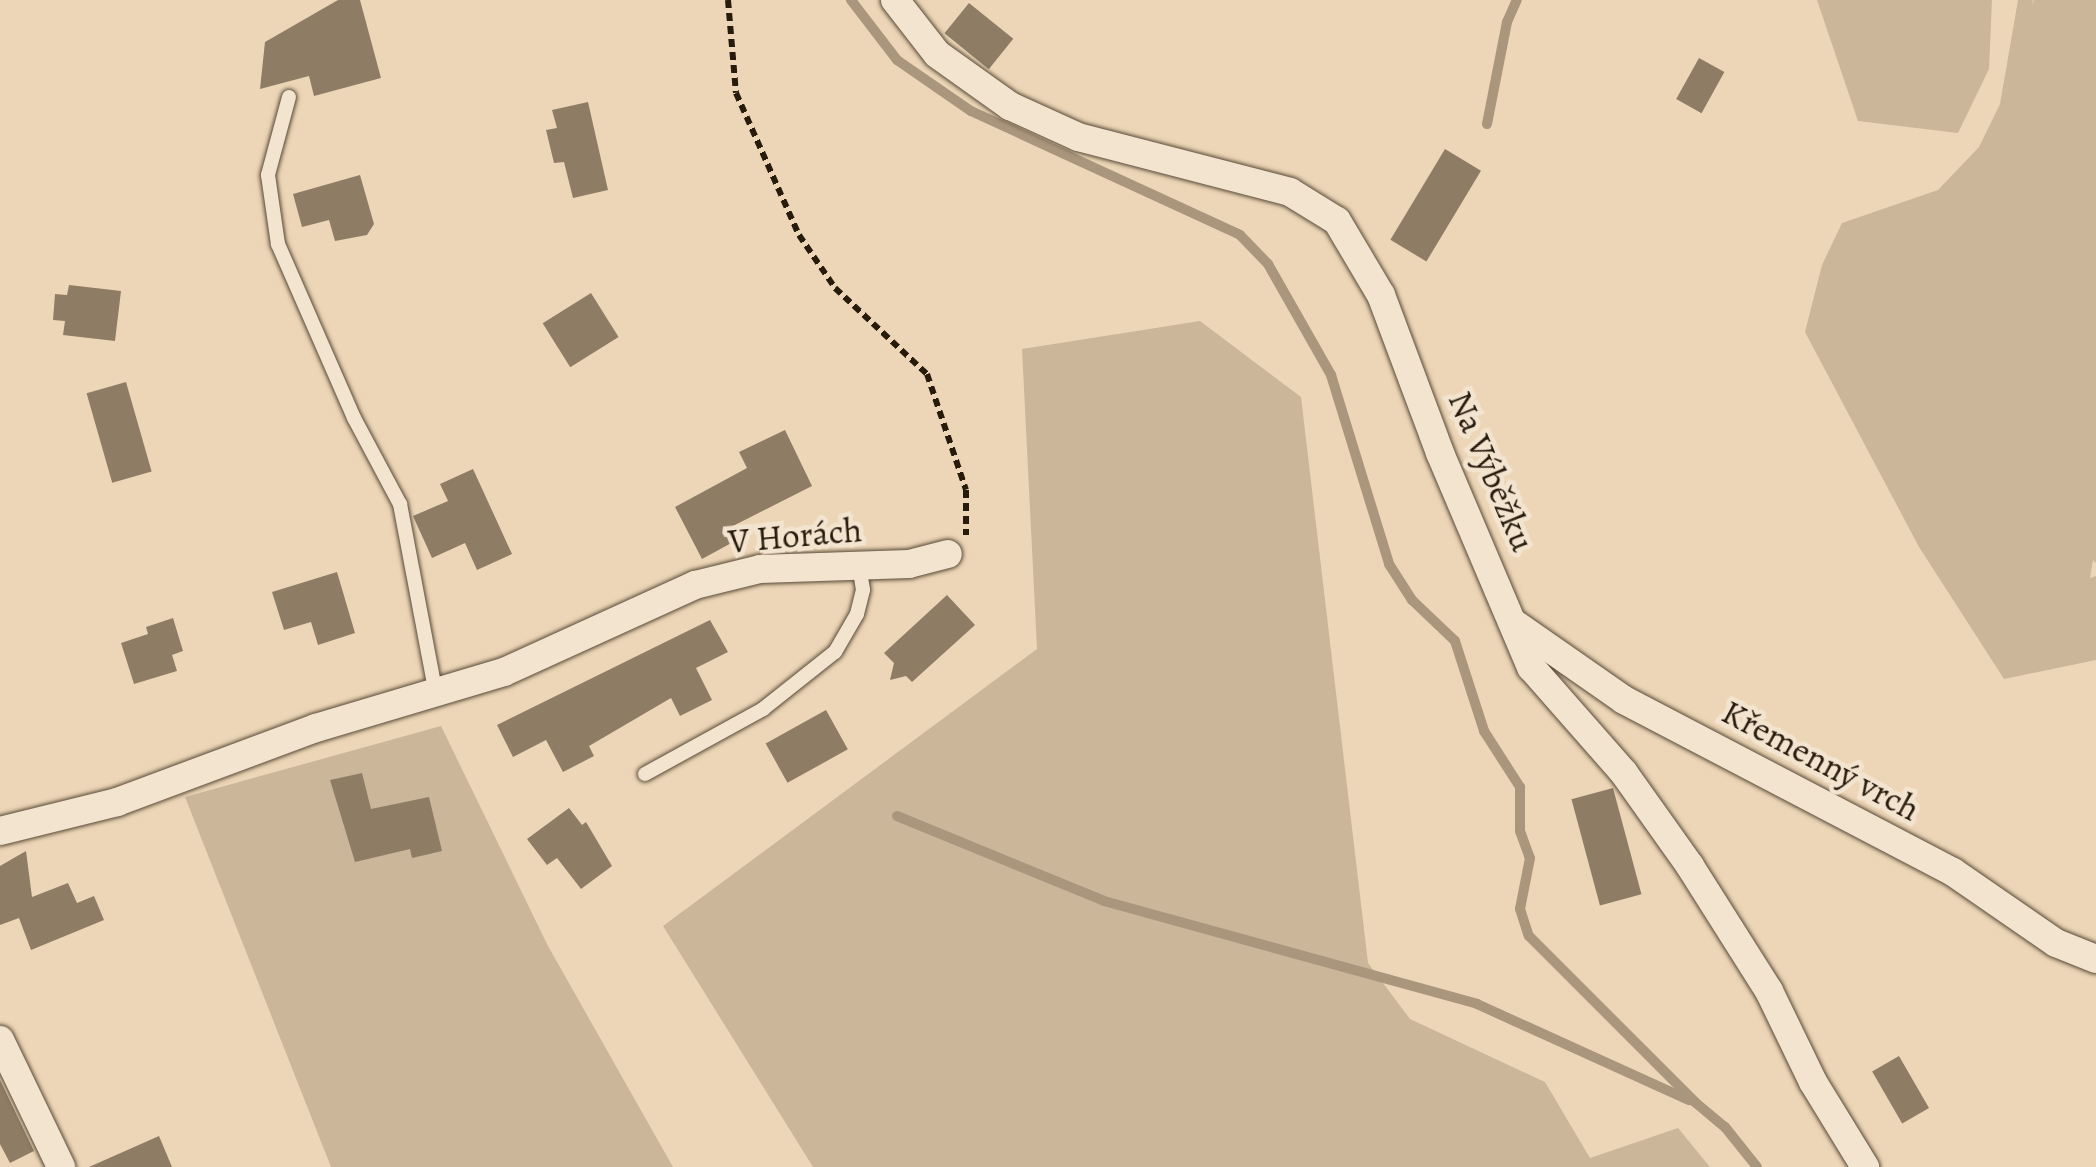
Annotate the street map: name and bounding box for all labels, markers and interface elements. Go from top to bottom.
street label: Na Výběžku [1440,385,1544,557]
street label: V Horách [726,508,864,562]
street label: Křemenný vrch [1715,690,1927,830]

